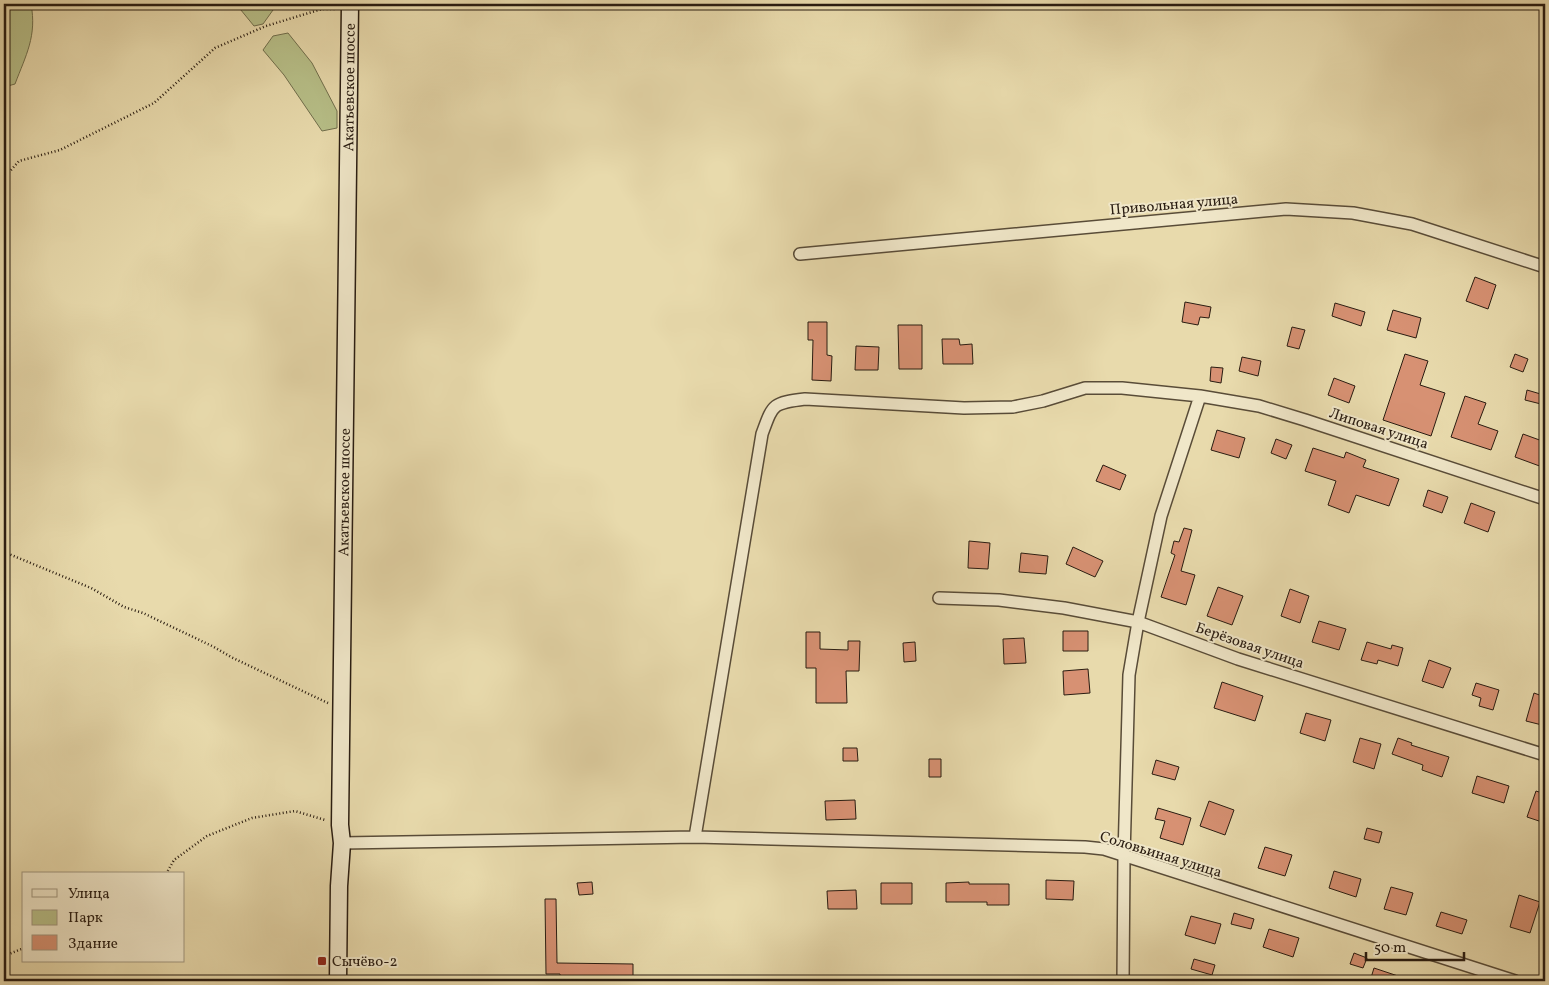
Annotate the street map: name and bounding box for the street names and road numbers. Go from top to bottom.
street label: Акатьевское шоссе [339,23,362,152]
street label: Привольная улица [1109,189,1239,222]
street label: Липовая улица [1326,403,1431,455]
street label: Акатьевское шоссе [334,428,357,557]
street label: Берёзовая улица [1192,618,1307,675]
street label: Соловьиная улица [1097,827,1224,884]

